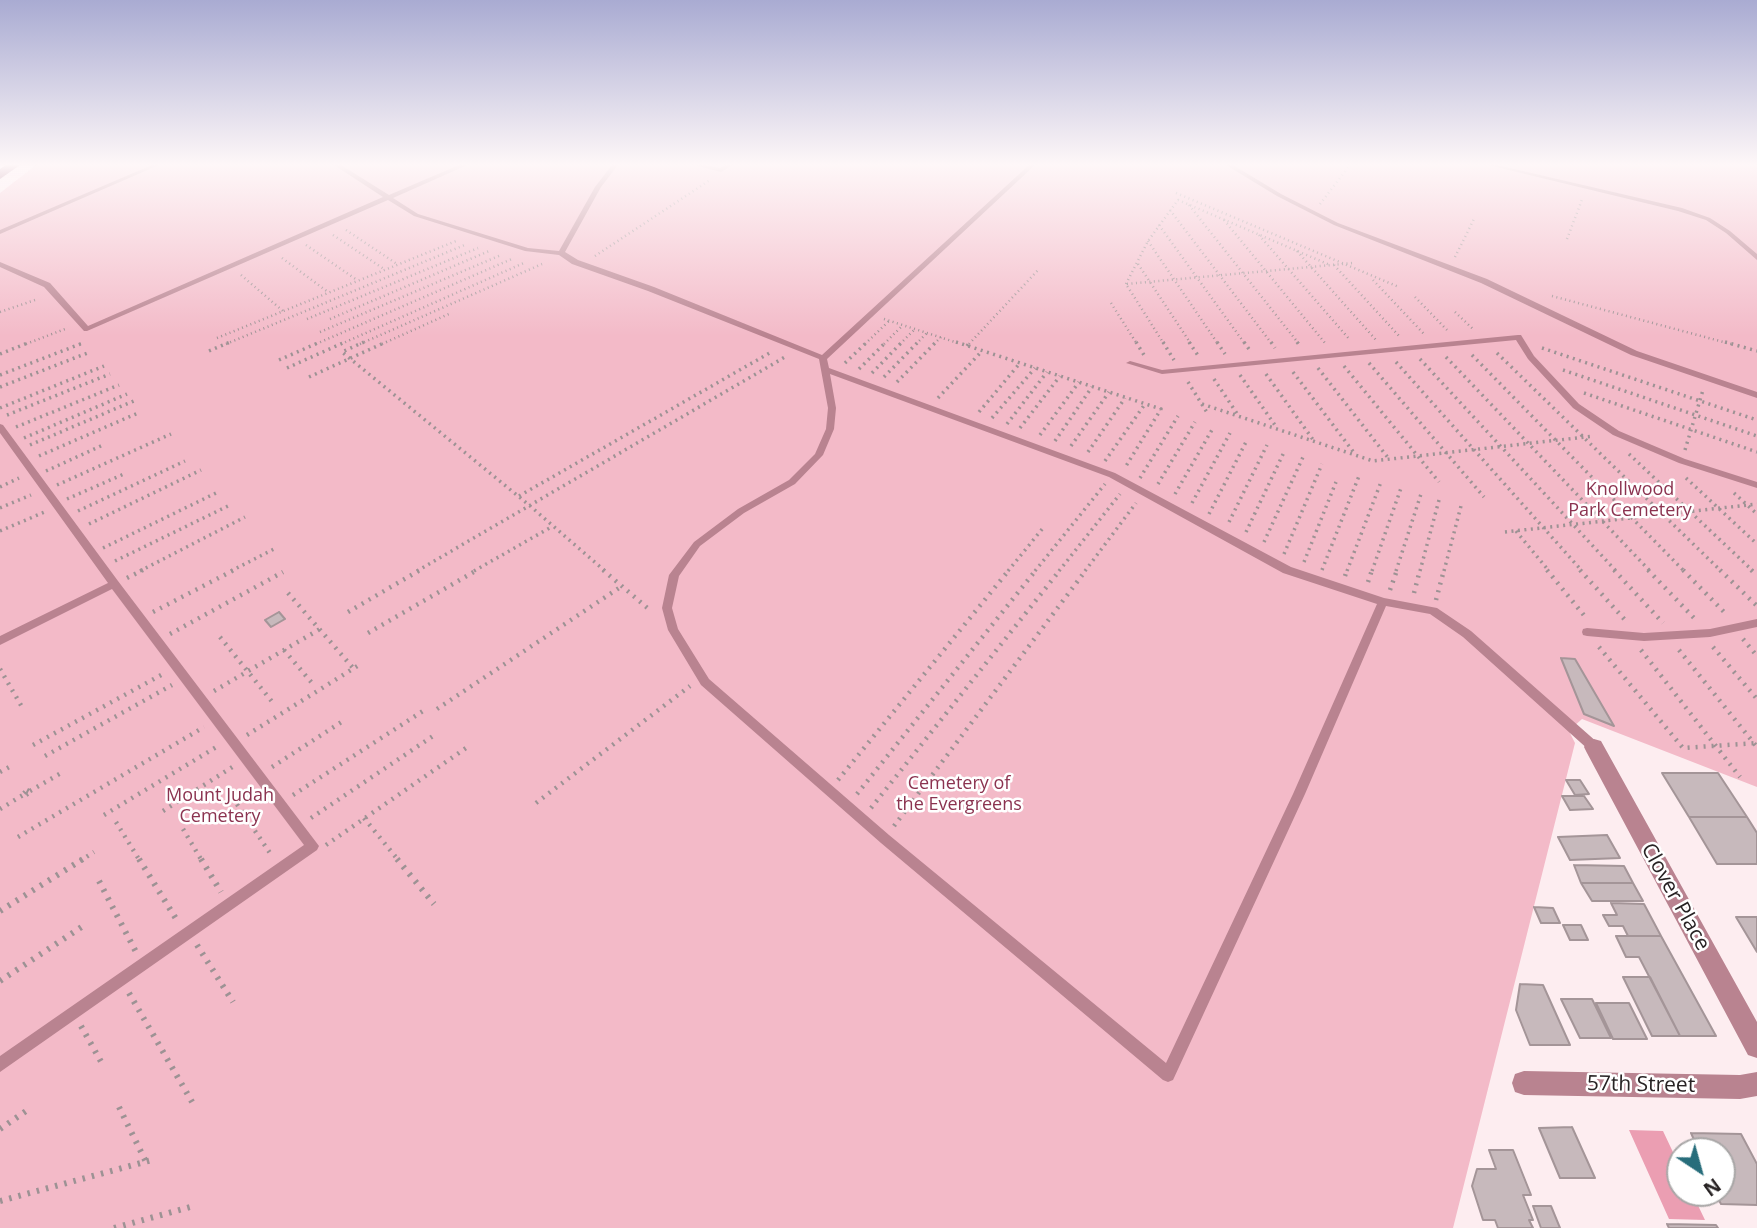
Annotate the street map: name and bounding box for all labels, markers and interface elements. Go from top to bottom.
park label: Knollwood Park Cemetery [1568,479,1692,522]
park label: Cemetery of the Evergreens [896,773,1022,816]
park label: Mount Judah Cemetery [166,785,274,828]
street label: Clover Place [1635,839,1715,955]
street label: 57th Street [1587,1071,1695,1099]
north arrow [1666,1137,1736,1207]
text: N [1698,1172,1726,1202]

